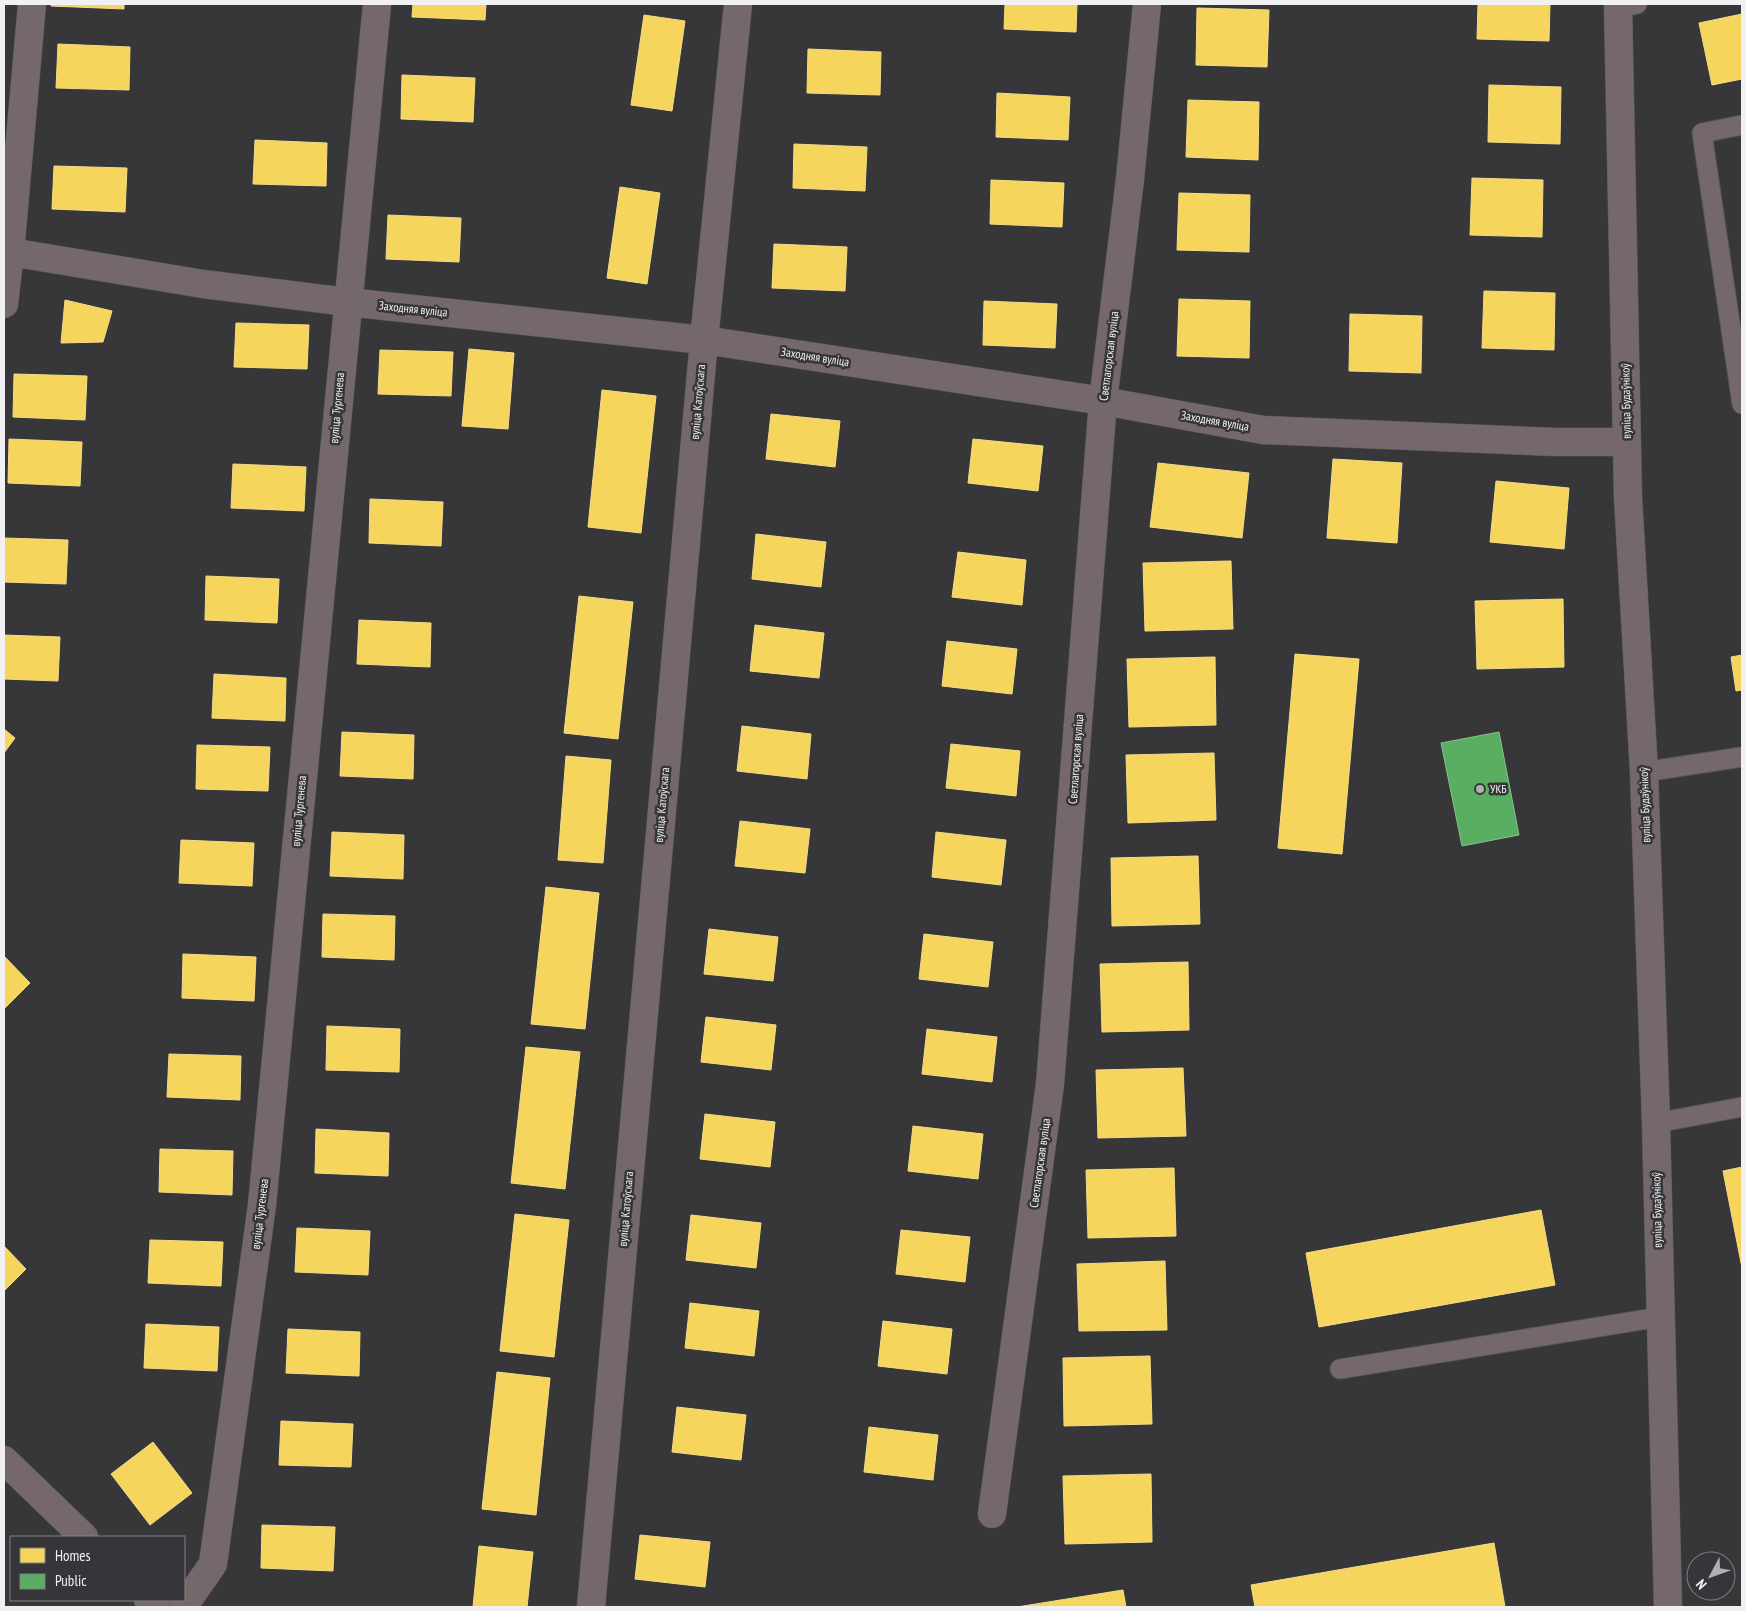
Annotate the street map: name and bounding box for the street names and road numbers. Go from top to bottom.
street label: Заходняя вуліца [378,297,448,320]
street label: Светлагорская вуліца [1096,310,1121,402]
street label: Заходняя вуліца [780,344,851,369]
street label: вуліца Будаўнікоў [1617,363,1634,439]
street label: вуліца Катоўскага [687,364,708,440]
street label: вуліца Тургенева [326,372,347,444]
street label: Заходняя вуліца [1180,407,1251,434]
street label: Светлагорская вуліца [1065,713,1086,804]
street label: вуліца Катоўскага [651,767,672,843]
street label: вуліца Будаўнікоў [1636,767,1653,843]
street label: вуліца Тургенева [288,775,309,847]
street label: Светлагорская вуліца [1026,1117,1053,1209]
street label: вуліца Катоўскага [615,1171,636,1247]
street label: вуліца Будаўнікоў [1648,1172,1665,1248]
street label: вуліца Тургенева [248,1178,271,1250]

